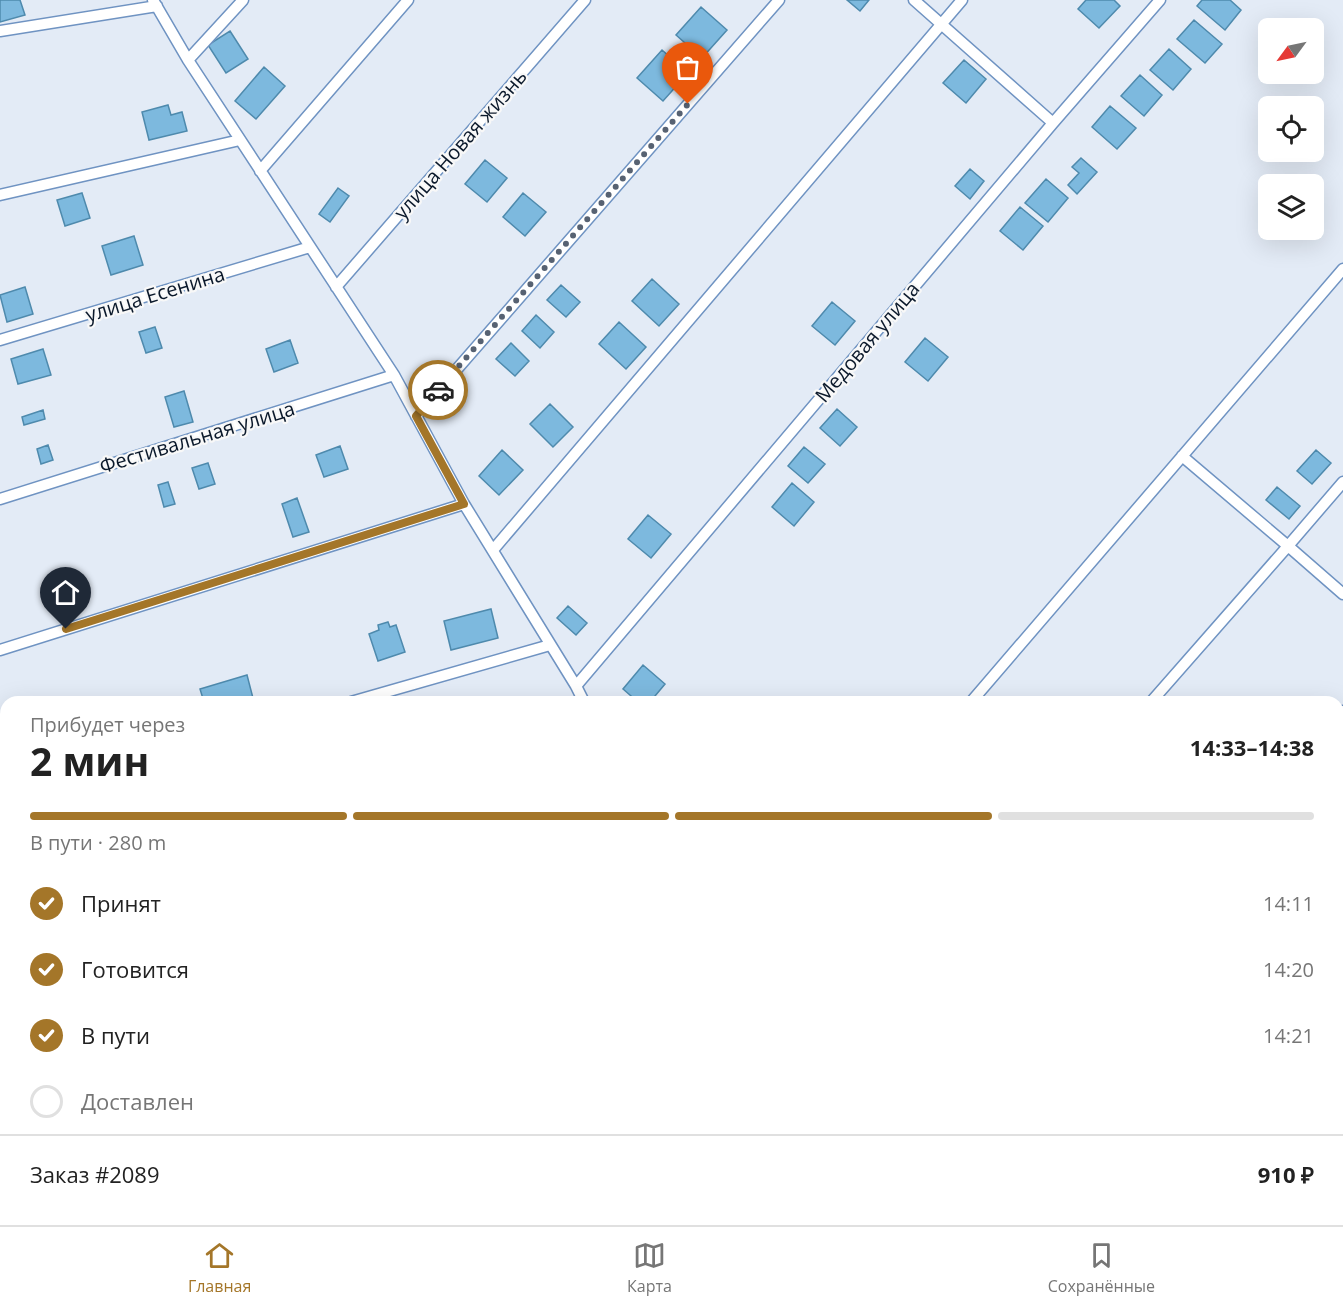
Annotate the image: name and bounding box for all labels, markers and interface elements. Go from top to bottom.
north arrow [1258,18,1324,84]
map controls [1258,18,1324,240]
pin [662,42,713,104]
icon: bag [671,51,704,84]
street label: улица Новая жизнь [387,63,533,225]
button: locate [1258,96,1324,162]
button: layers [1258,174,1324,240]
street label: улица Есенина [82,260,228,328]
street label: Медовая улица [809,276,925,408]
courier [408,360,468,420]
icon: car [422,374,455,407]
street label: Фестивальная улица [96,394,298,480]
pin [40,567,91,629]
icon: home [49,576,82,609]
text: Прибудет через [30,711,185,738]
text: 14:33–14:38 [1190,732,1314,762]
text: 2 мин [30,734,149,787]
text: В пути · 280 m [30,829,166,856]
icon: check [30,887,63,920]
text: Принят [81,888,161,918]
text: 14:11 [1263,890,1314,917]
icon: check [30,953,63,986]
text: Готовится [81,954,189,984]
text: 14:20 [1263,956,1314,983]
icon: check [30,1019,63,1052]
text: В пути [81,1020,150,1050]
text: 14:21 [1263,1022,1314,1049]
text: Доставлен [81,1086,194,1116]
text: Заказ #2089 [30,1159,160,1189]
text: 910 ₽ [1258,1159,1314,1189]
tab: Главная [188,1239,251,1297]
tab: Карта [627,1239,672,1297]
tab: Сохранённые [1048,1239,1155,1297]

